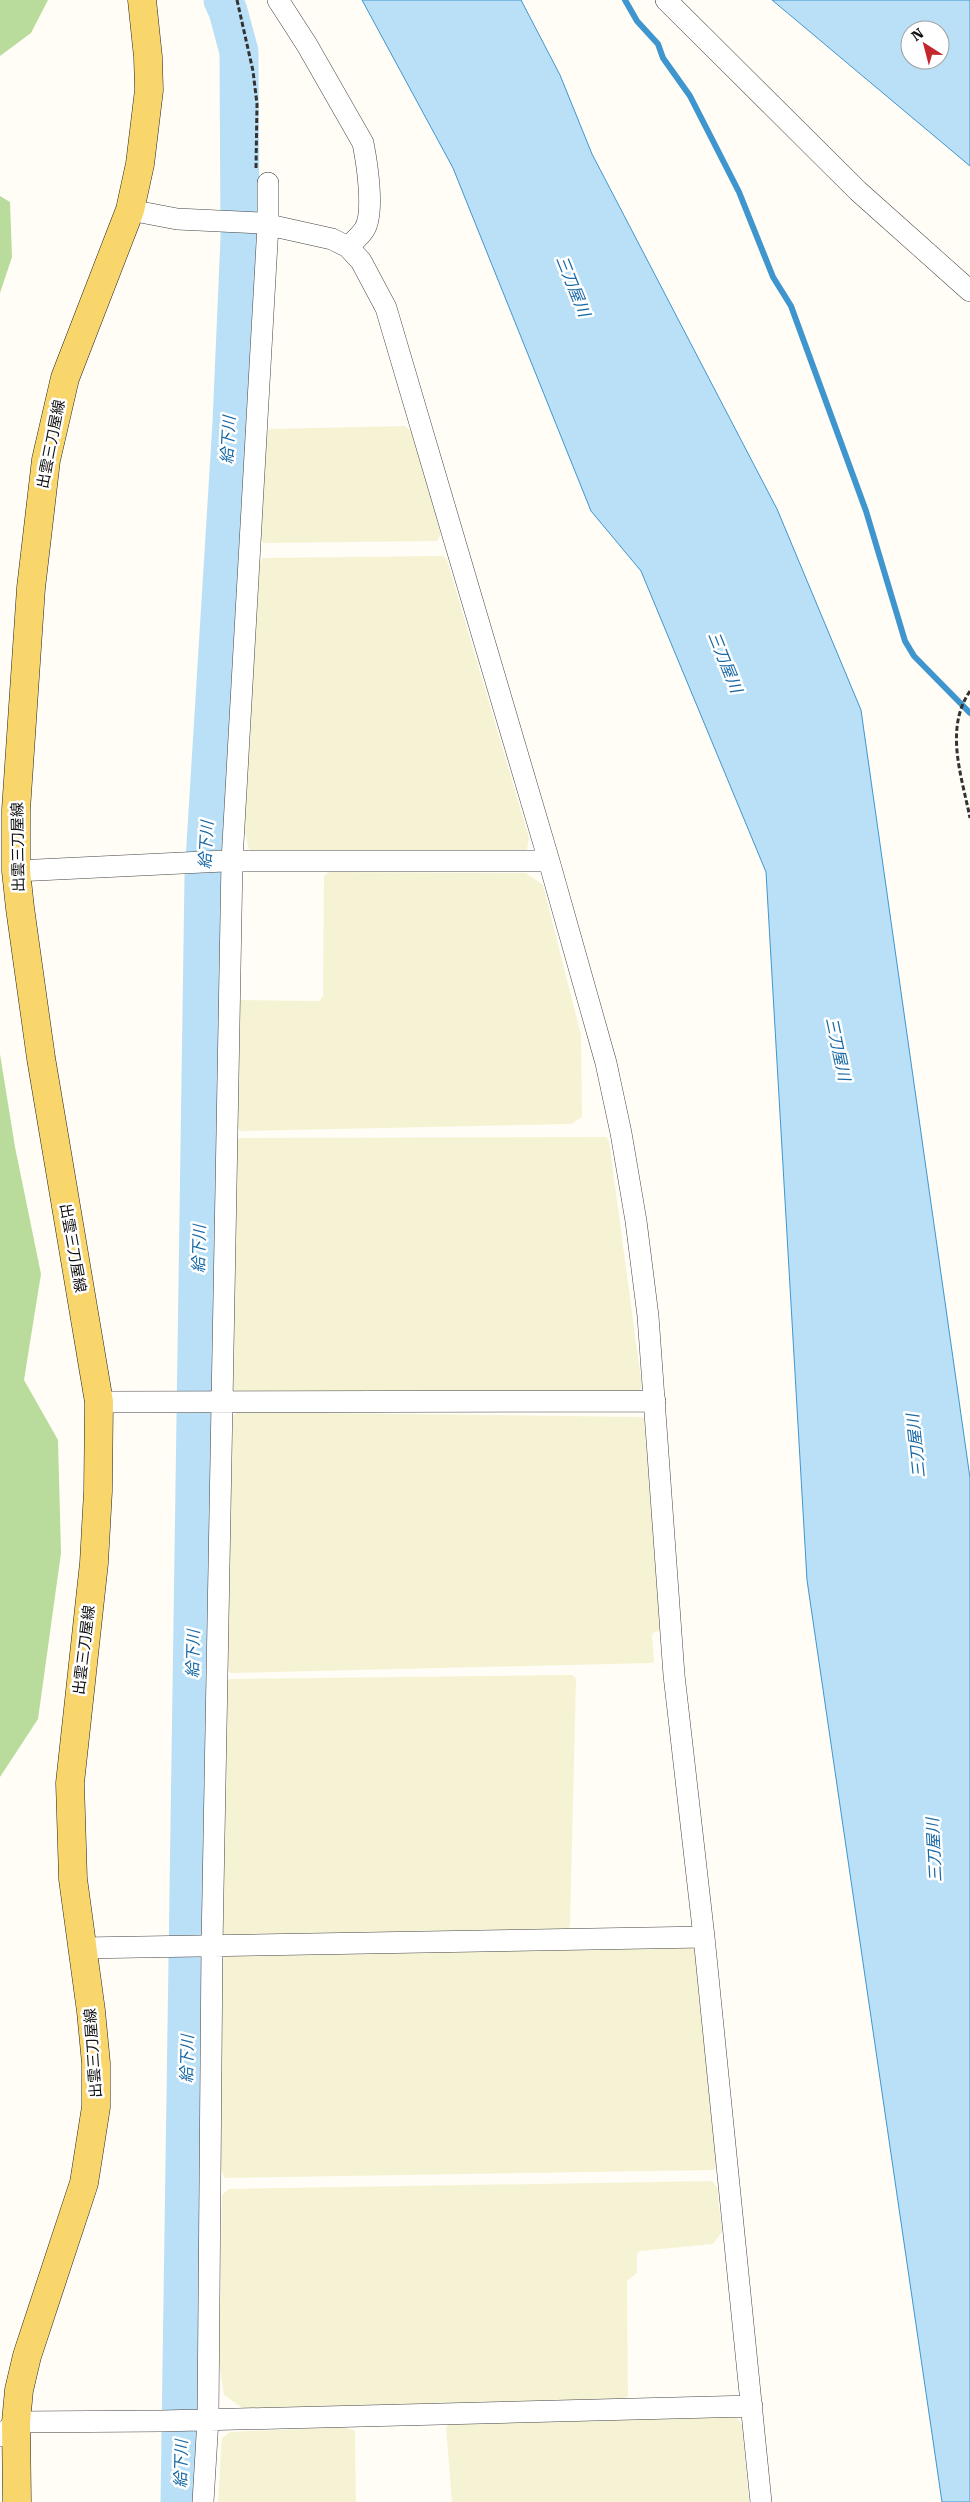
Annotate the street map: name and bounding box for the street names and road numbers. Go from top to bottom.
street label: 出雲三刀屋線 [34,398,68,490]
street label: 出雲三刀屋線 [8,802,28,892]
street label: 出雲三刀屋線 [56,1202,90,1294]
street label: 出雲三刀屋線 [70,1604,98,1696]
street label: 出雲三刀屋線 [81,2007,105,2099]

